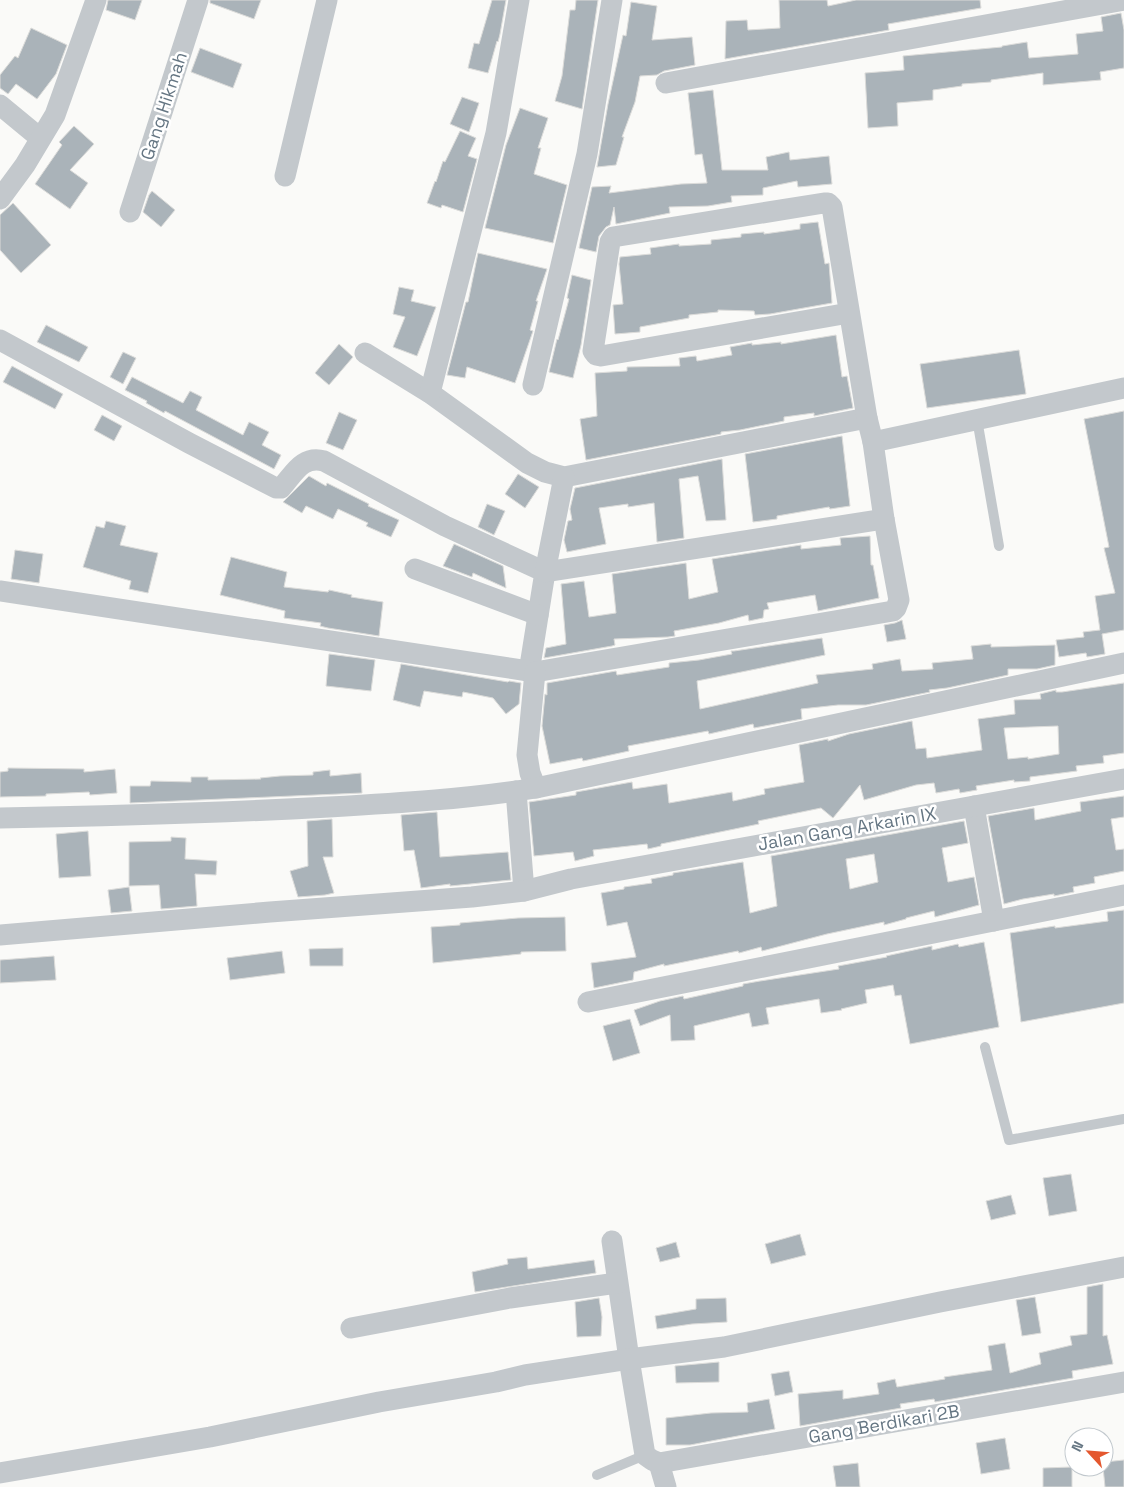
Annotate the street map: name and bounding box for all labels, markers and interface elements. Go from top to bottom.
street label: Gang Hikmah [135,49,192,163]
street label: Jalan Gang Arkarin IX [756,801,938,856]
street label: Gang Berdikari 2B [807,1399,961,1448]
north arrow [1064,1427,1114,1477]
text: N [1067,1438,1087,1454]

